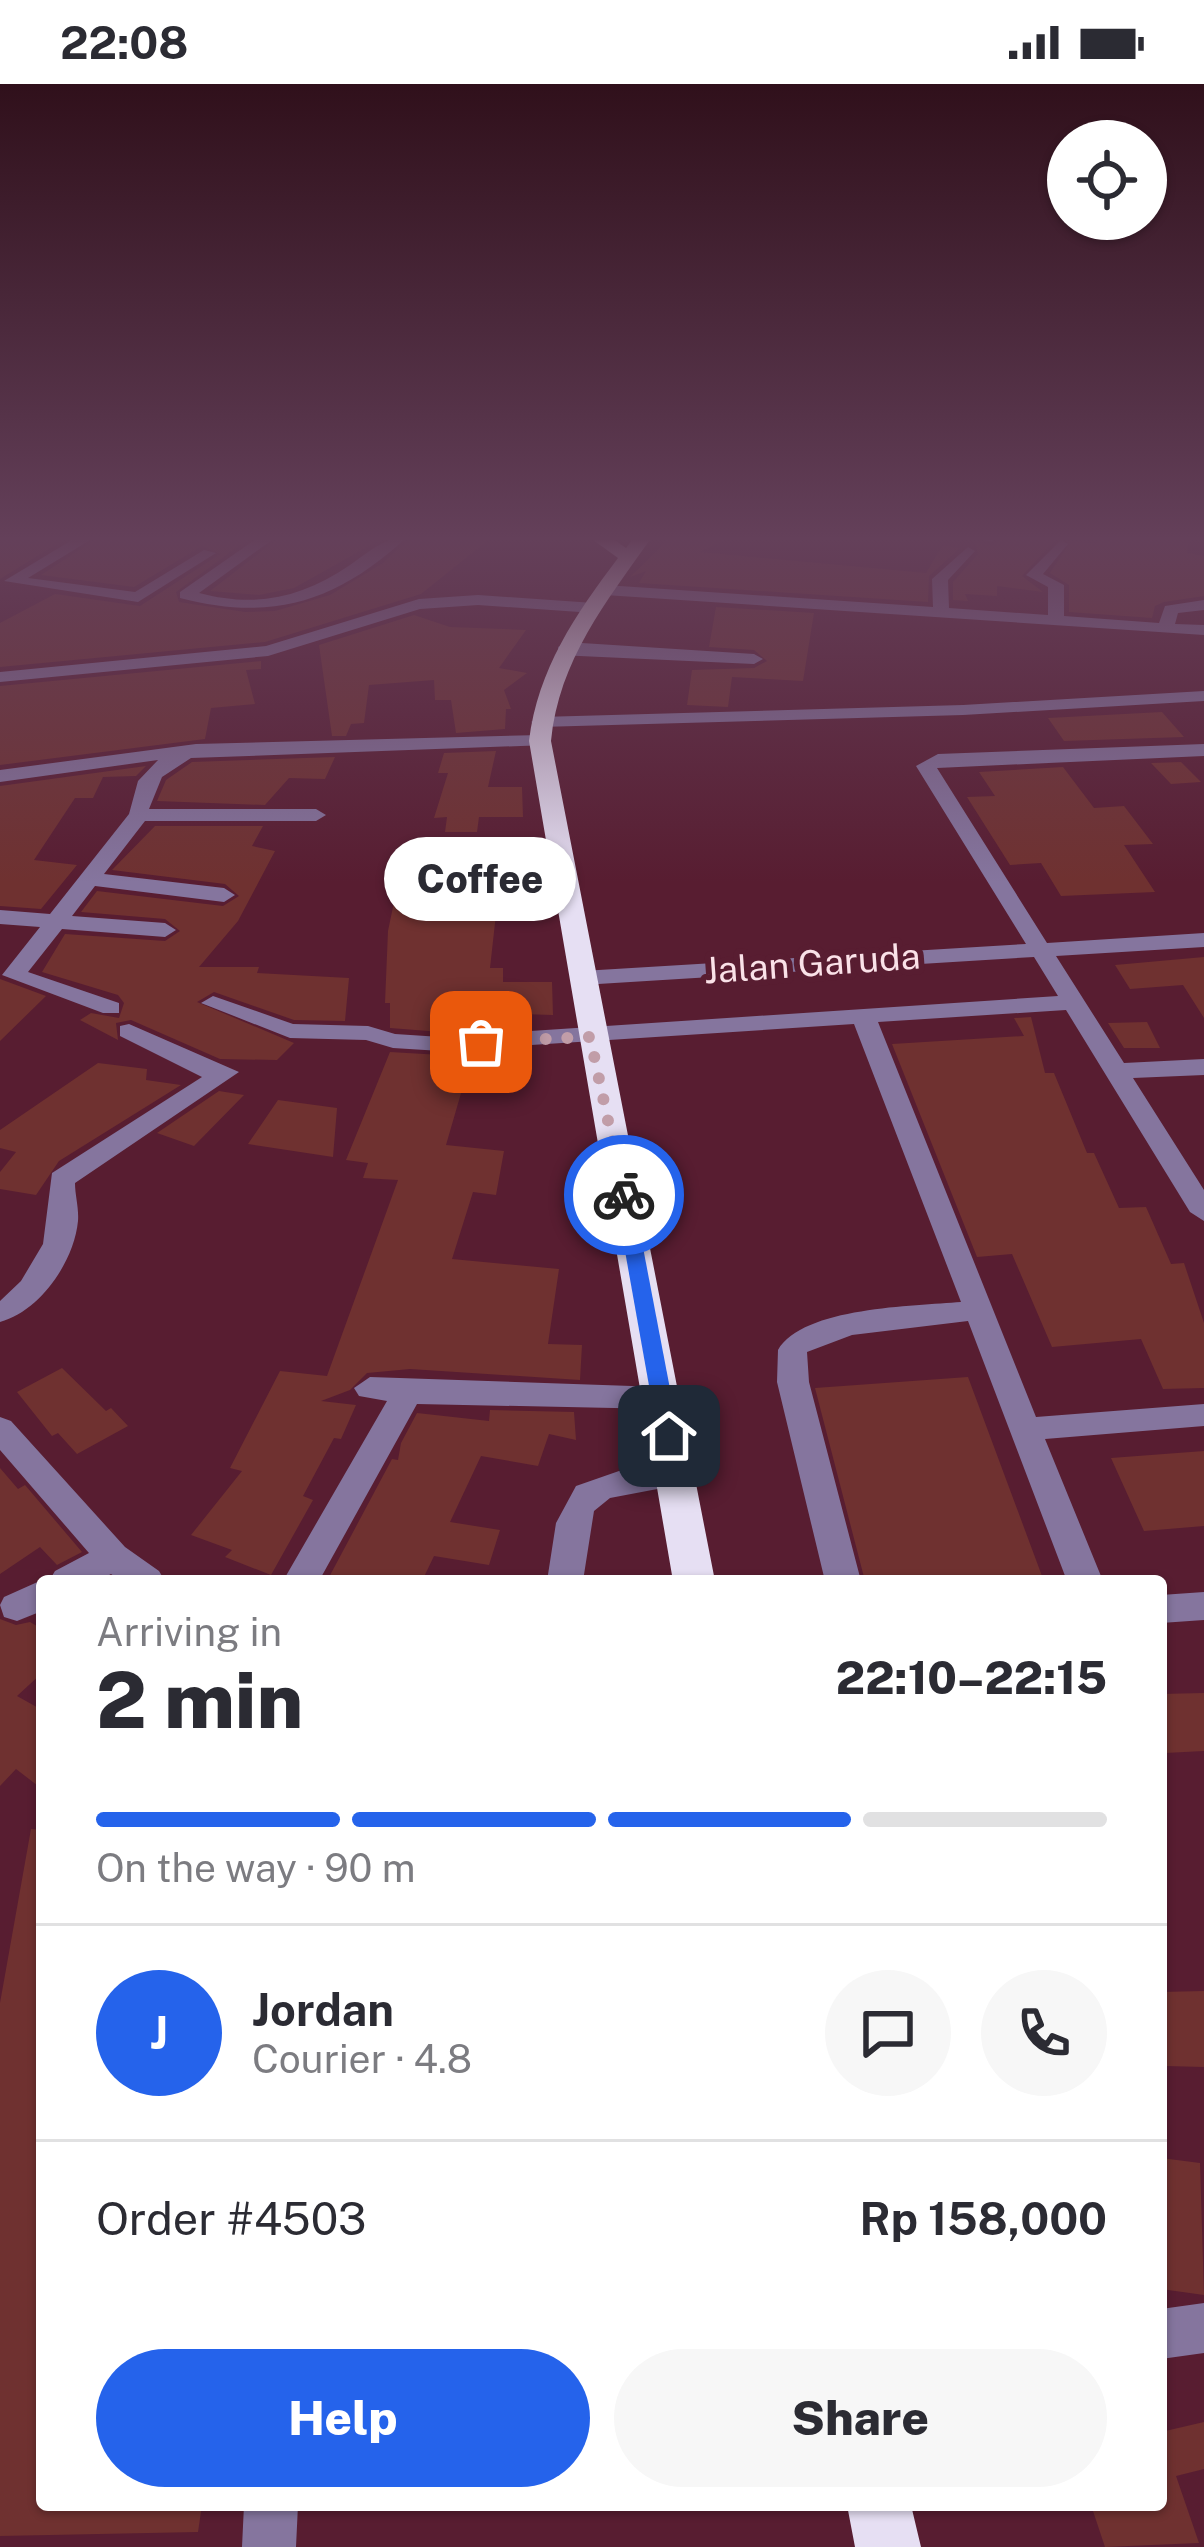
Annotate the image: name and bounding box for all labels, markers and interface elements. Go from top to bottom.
text: 22:08 [60,16,188,69]
map controls [1047,120,1167,240]
button: locate [1047,120,1167,240]
callout: Coffee [385,838,577,922]
text: Coffee [417,856,543,902]
street label: Jalan Garuda [702,934,922,992]
pin [430,991,532,1093]
icon: bag [448,1009,514,1075]
courier [564,1135,684,1255]
icon: bike [591,1162,657,1228]
pin [618,1385,720,1487]
icon: home [636,1403,702,1469]
text: Arriving in [96,1609,282,1655]
text: 22:10–22:15 [836,1651,1107,1704]
text: 2 min [96,1654,303,1746]
text: On the way · 90 m [96,1845,415,1891]
button: chat [825,1970,951,2096]
button: phone [981,1970,1107,2096]
text: Jordan [252,1983,394,2036]
text: J [150,2006,168,2059]
text: Courier · 4.8 [252,2036,472,2082]
text: Order #4503 [96,2192,366,2245]
text: Rp 158,000 [859,2192,1107,2245]
button: Help [96,2349,590,2487]
button: Share [614,2349,1107,2487]

